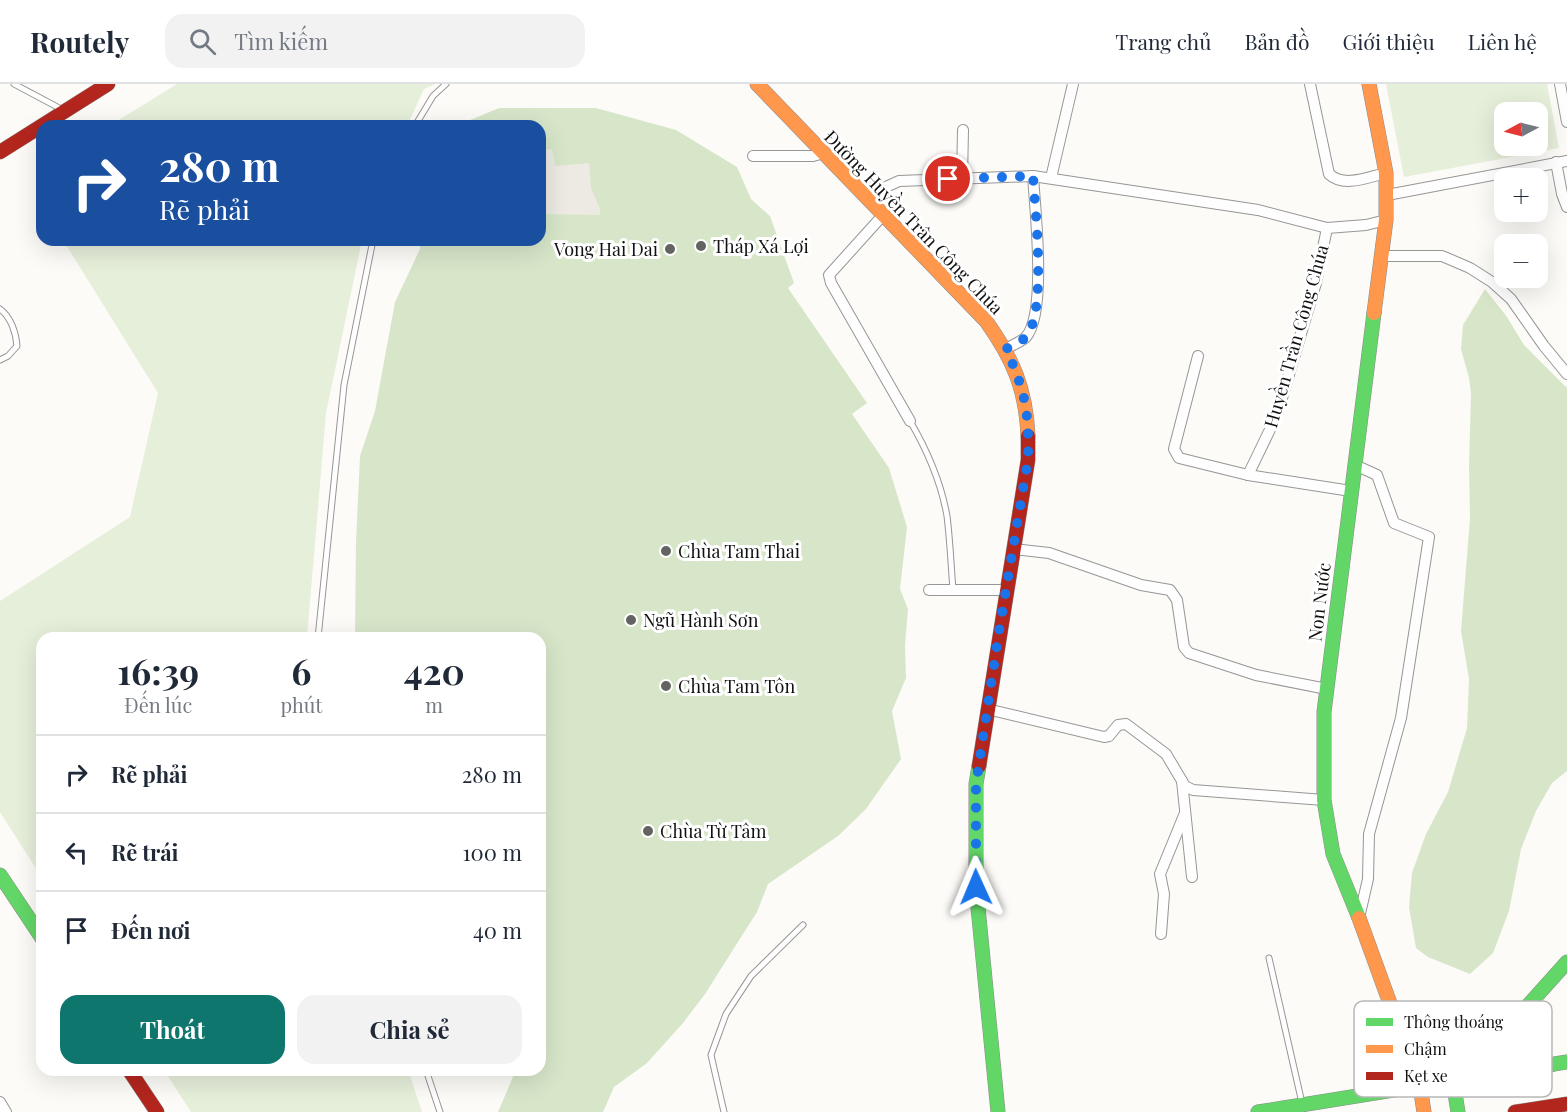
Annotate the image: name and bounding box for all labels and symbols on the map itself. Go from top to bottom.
north arrow [1494,102,1548,156]
street label: Đường Huyền Trân Công Chúa [819,123,1010,319]
pin [922,153,973,204]
place label: Tháp Xá Lợi [713,234,809,258]
place label: Vong Hai Dai [553,237,658,261]
marker: Tháp Xá Lợi [694,239,708,253]
street label: Huyền Trần Công Chúa [1256,241,1334,430]
marker: Vong Hai Dai [663,242,677,256]
place label: Chùa Tam Thai [678,539,800,563]
marker: Chùa Tam Thai [659,544,673,558]
street label: Non Nước [1302,561,1336,643]
place label: Ngũ Hành Sơn [643,608,759,632]
marker: Ngũ Hành Sơn [624,613,638,627]
place label: Chùa Tam Tôn [678,674,795,698]
marker: Chùa Tam Tôn [659,679,673,693]
place label: Chùa Từ Tâm [660,819,767,843]
marker: Chùa Từ Tâm [641,824,655,838]
position arrow [944,855,1008,919]
legend [1354,1001,1552,1097]
text: Thông thoáng [1404,1011,1504,1032]
text: Chậm [1404,1038,1447,1059]
text: Kẹt xe [1404,1065,1448,1086]

